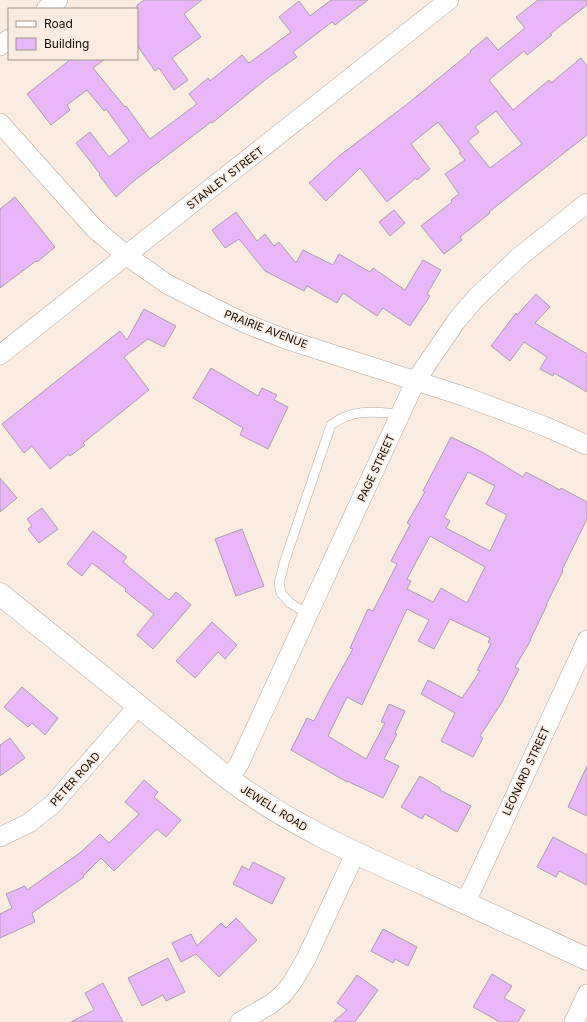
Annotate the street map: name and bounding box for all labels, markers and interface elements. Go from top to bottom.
legend [8,8,138,60]
text: Road [44,16,73,31]
text: Building [44,36,89,51]
street label: STANLEY STREET [184,144,266,212]
street label: PRAIRIE AVENUE [222,307,310,351]
street label: PAGE STREET [354,432,398,504]
street label: LEONARD STREET [499,724,553,818]
street label: PETER ROAD [47,749,103,809]
street label: JEWELL ROAD [238,782,310,834]

